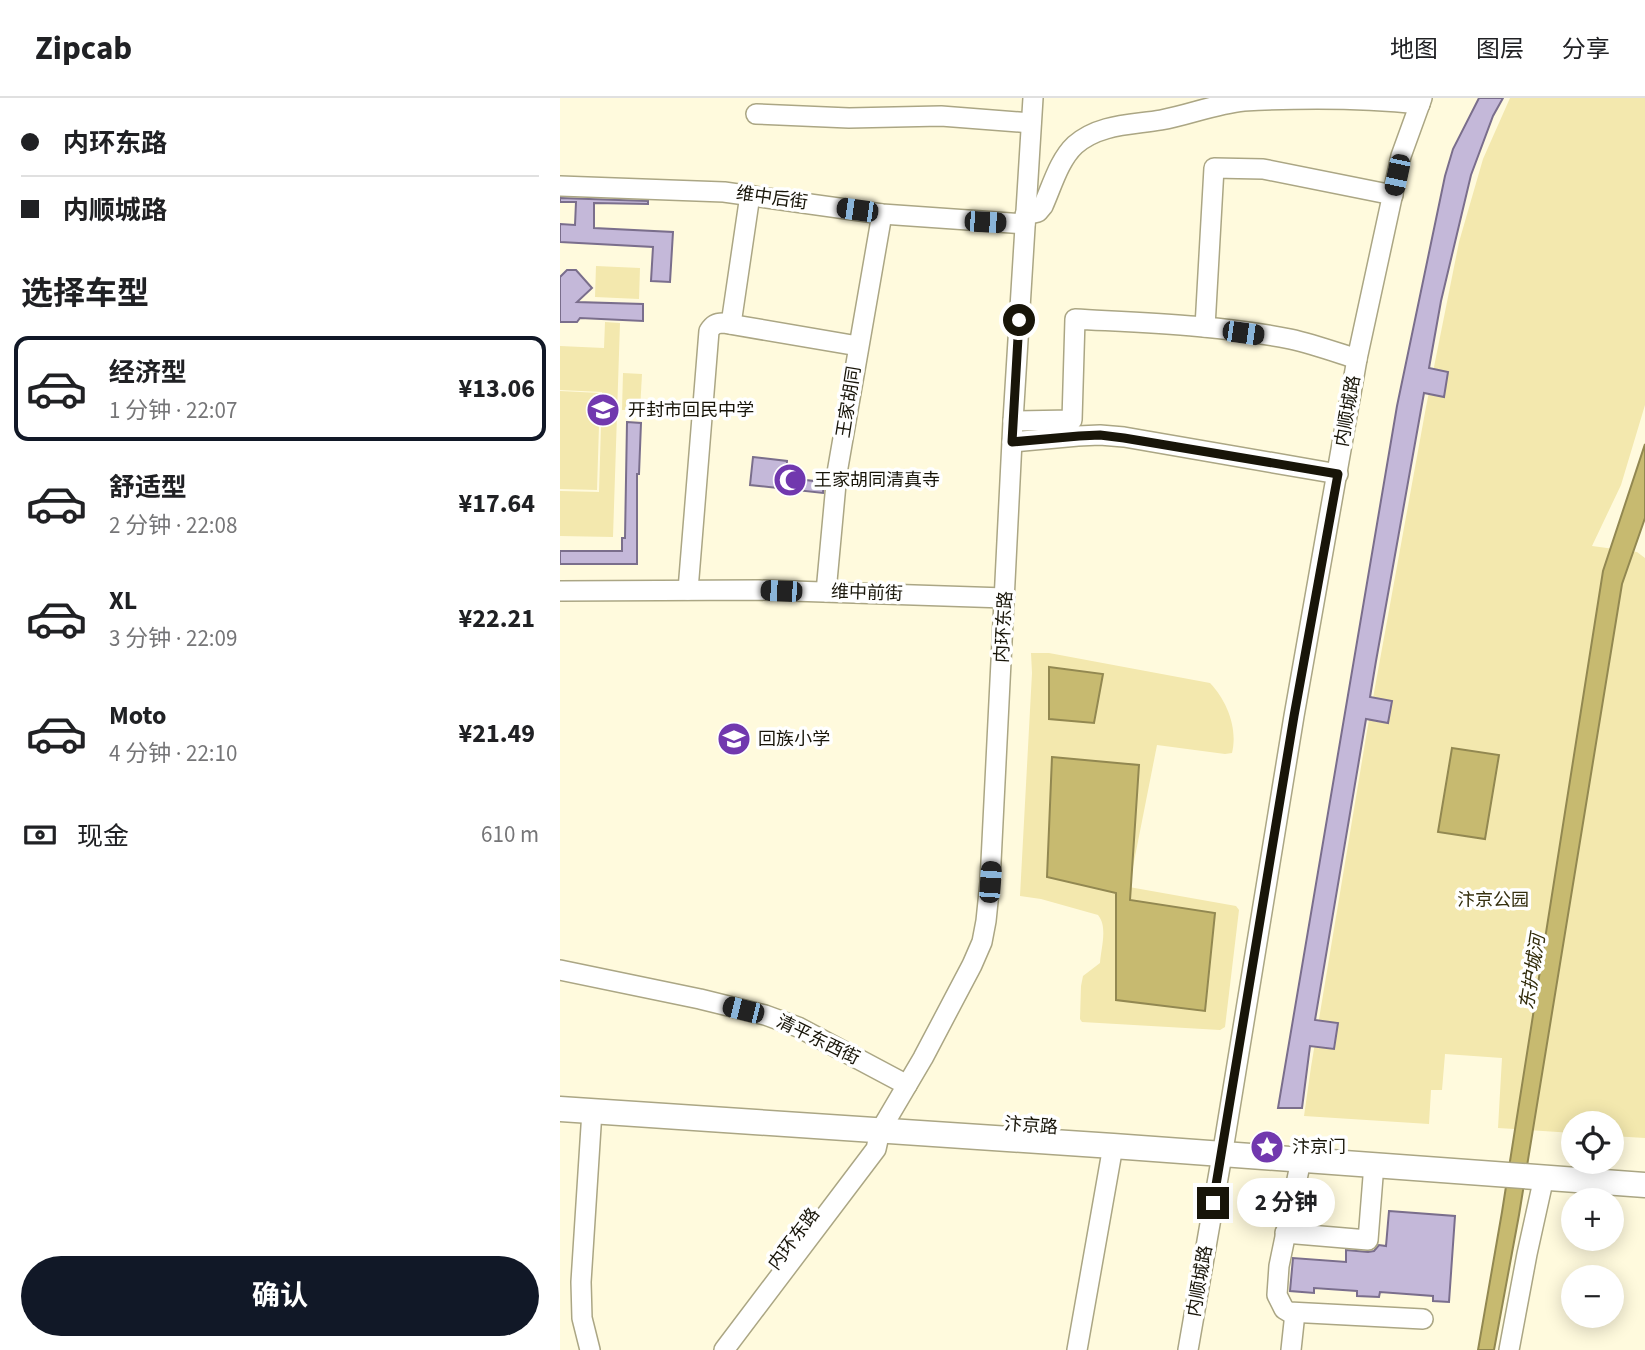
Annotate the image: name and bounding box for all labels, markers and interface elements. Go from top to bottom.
text: Zipcab [35,25,132,72]
text: 地图 [1390,32,1438,67]
text: 图层 [1476,32,1524,67]
text: 分享 [1562,32,1610,67]
text: 内环东路 [63,125,167,162]
car [1383,152,1412,198]
street label: 维中后街 [735,181,809,215]
text: 内顺城路 [63,192,167,229]
car [835,197,880,223]
car [964,210,1007,234]
text: 选择车型 [21,271,149,317]
route start [1003,304,1035,336]
car [1221,320,1266,346]
text: 经济型 [109,354,187,391]
icon: car [25,357,88,420]
street label: 王家胡同 [831,364,867,440]
text: ¥13.06 [459,370,535,407]
street label: 内顺城路 [1329,373,1367,449]
school or university icon: 开封市回民中学 [584,391,622,429]
text: 1 分钟 · 22:07 [109,394,237,427]
place label: 开封市回民中学 [628,398,754,423]
mosque icon: 王家胡同清真寺 [771,461,809,499]
place label: 王家胡同清真寺 [814,468,940,493]
text: 舒适型 [109,469,187,506]
icon: car [25,472,88,535]
text: ¥17.64 [459,485,535,522]
text: 2 分钟 · 22:08 [109,509,237,542]
street label: 维中前街 [831,579,903,607]
car [760,580,803,602]
text: XL [109,582,137,619]
icon: car [25,587,88,650]
street label: 内环东路 [990,590,1018,664]
text: ¥22.21 [459,600,535,637]
text: 3 分钟 · 22:09 [109,622,237,655]
text: Moto [109,697,166,734]
icon: car [25,702,88,765]
text: ¥21.49 [459,715,535,752]
school or university icon: 回族小学 [715,720,753,758]
place label: 回族小学 [758,727,830,752]
text: 4 分钟 · 22:10 [109,737,237,770]
icon: cash [21,816,59,854]
text: 现金 [77,818,129,855]
text: 610 m [481,818,539,851]
car [979,860,1002,904]
park label: 汴京公园 [1457,888,1529,913]
water label: 东护城河 [1514,928,1553,1012]
car [721,995,766,1025]
street label: 清平东西街 [772,1009,864,1071]
map controls [1561,1111,1624,1328]
button: locate [1561,1111,1624,1174]
street label: 汴京路 [1003,1112,1059,1140]
place icon: 汴京门 [1248,1128,1286,1166]
place label: 汴京门 [1292,1135,1346,1160]
callout: 2 分钟 [1238,1178,1336,1228]
text: 2 分钟 [1255,1186,1317,1219]
route end [1197,1187,1229,1219]
button: + [1561,1188,1624,1251]
street label: 内环东路 [762,1203,826,1275]
street label: 内顺城路 [1181,1243,1219,1319]
button: 确认 [21,1256,539,1336]
button: − [1561,1265,1624,1328]

